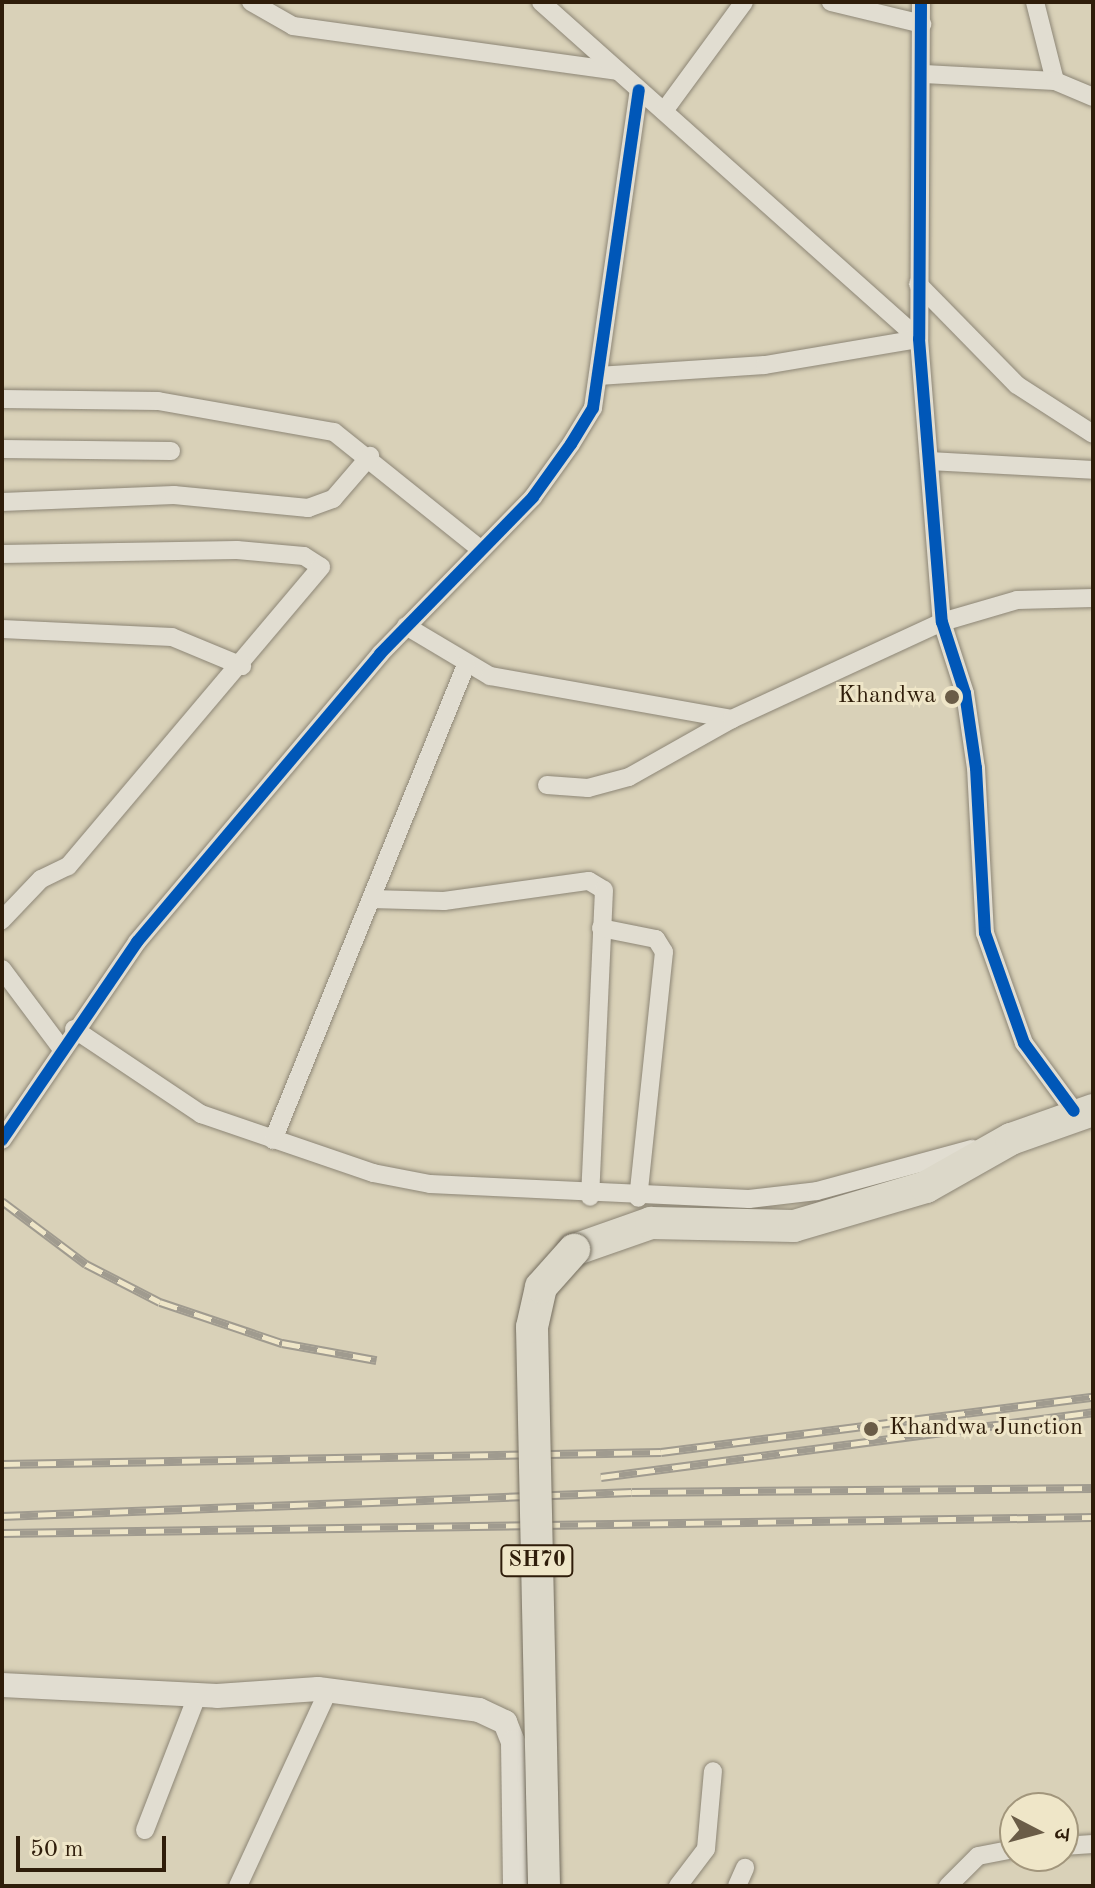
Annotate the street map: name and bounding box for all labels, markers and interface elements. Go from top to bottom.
place label: Khandwa [838,683,936,711]
marker: Khandwa [943,688,961,706]
place label: Khandwa Junction [889,1415,1083,1443]
marker: Khandwa Junction [860,1418,882,1440]
road number: SH70 [499,1543,575,1579]
north arrow [999,1792,1079,1872]
scale bar [20,1820,170,1870]
text: उ [1049,1828,1072,1841]
text: 50 m [30,1838,84,1862]

